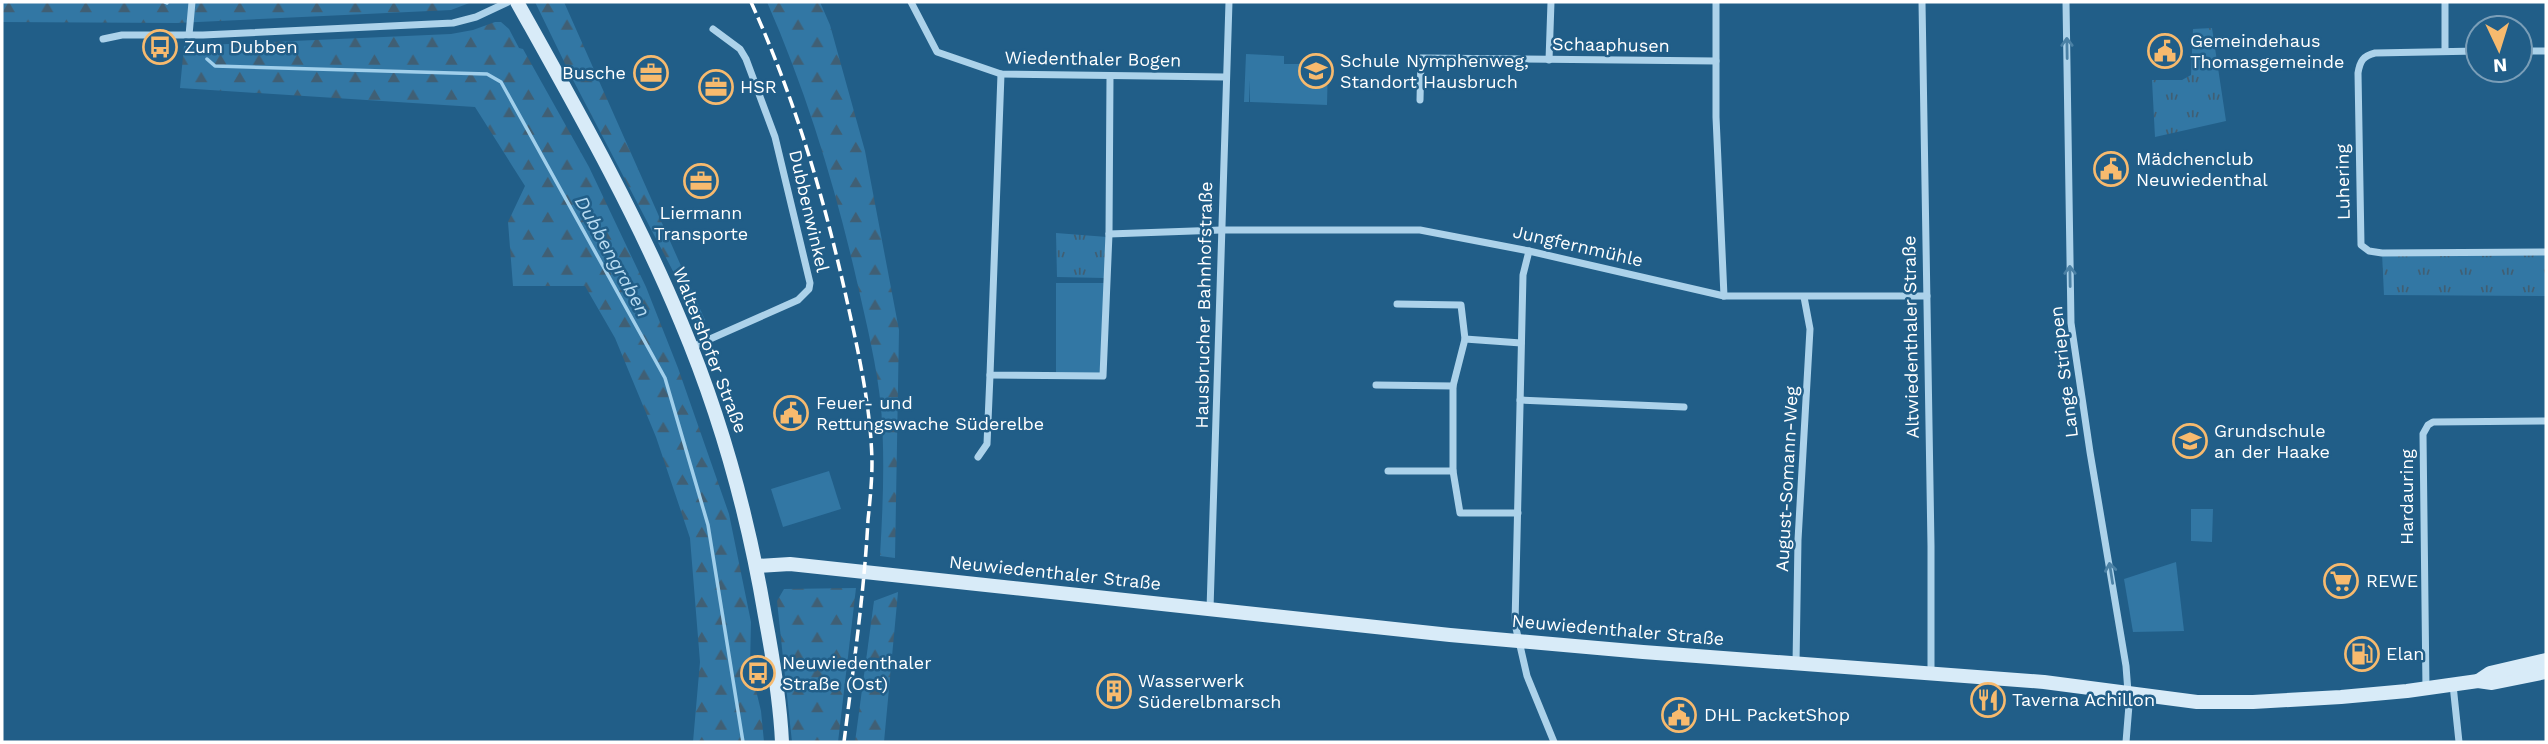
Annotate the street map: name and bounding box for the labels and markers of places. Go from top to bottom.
bus stop icon: Zum Dubben [141,28,179,66]
place label: Gemeindehaus Thomasgemeinde [2190,30,2344,72]
public building icon: Gemeindehaus Thomasgemeinde [2146,32,2184,70]
place label: Zum Dubben [184,36,298,57]
place label: Schule Nymphenweg, Standort Hausbruch [1340,50,1529,92]
school or university icon: Schule Nymphenweg, Standort Hausbruch [1297,52,1335,90]
office icon: Busche [632,54,670,92]
place label: Busche [562,62,626,83]
office icon: HSR [697,68,735,106]
place label: HSR [740,76,777,97]
place label: Mädchenclub Neuwiedenthal [2136,148,2268,190]
public building icon: Mädchenclub Neuwiedenthal [2092,150,2130,188]
office icon: Liermann Transporte [682,162,720,200]
place label: Liermann Transporte [654,202,748,244]
place label: Feuer- und Rettungswache Süderelbe [816,392,1044,434]
public building icon: Feuer- und Rettungswache Süderelbe [772,394,810,432]
place label: Grundschule an der Haake [2214,420,2330,462]
school or university icon: Grundschule an der Haake [2171,422,2209,460]
supermarket icon: REWE [2322,562,2360,600]
place label: REWE [2366,570,2418,591]
fuel station icon: Elan [2343,635,2381,673]
place label: Elan [2386,643,2424,664]
place label: Neuwiedenthaler Straße (Ost) [782,652,932,694]
bus stop icon: Neuwiedenthaler Straße (Ost) [739,654,777,692]
place label: Wasserwerk Süderelbmarsch [1138,670,1281,712]
building icon: Wasserwerk Süderelbmarsch [1095,672,1133,710]
restaurant icon: Taverna Achillon [1969,681,2007,719]
place label: Taverna Achillon [2012,689,2155,710]
public building icon: DHL PacketShop [1660,696,1698,734]
place label: DHL PacketShop [1704,704,1850,725]

